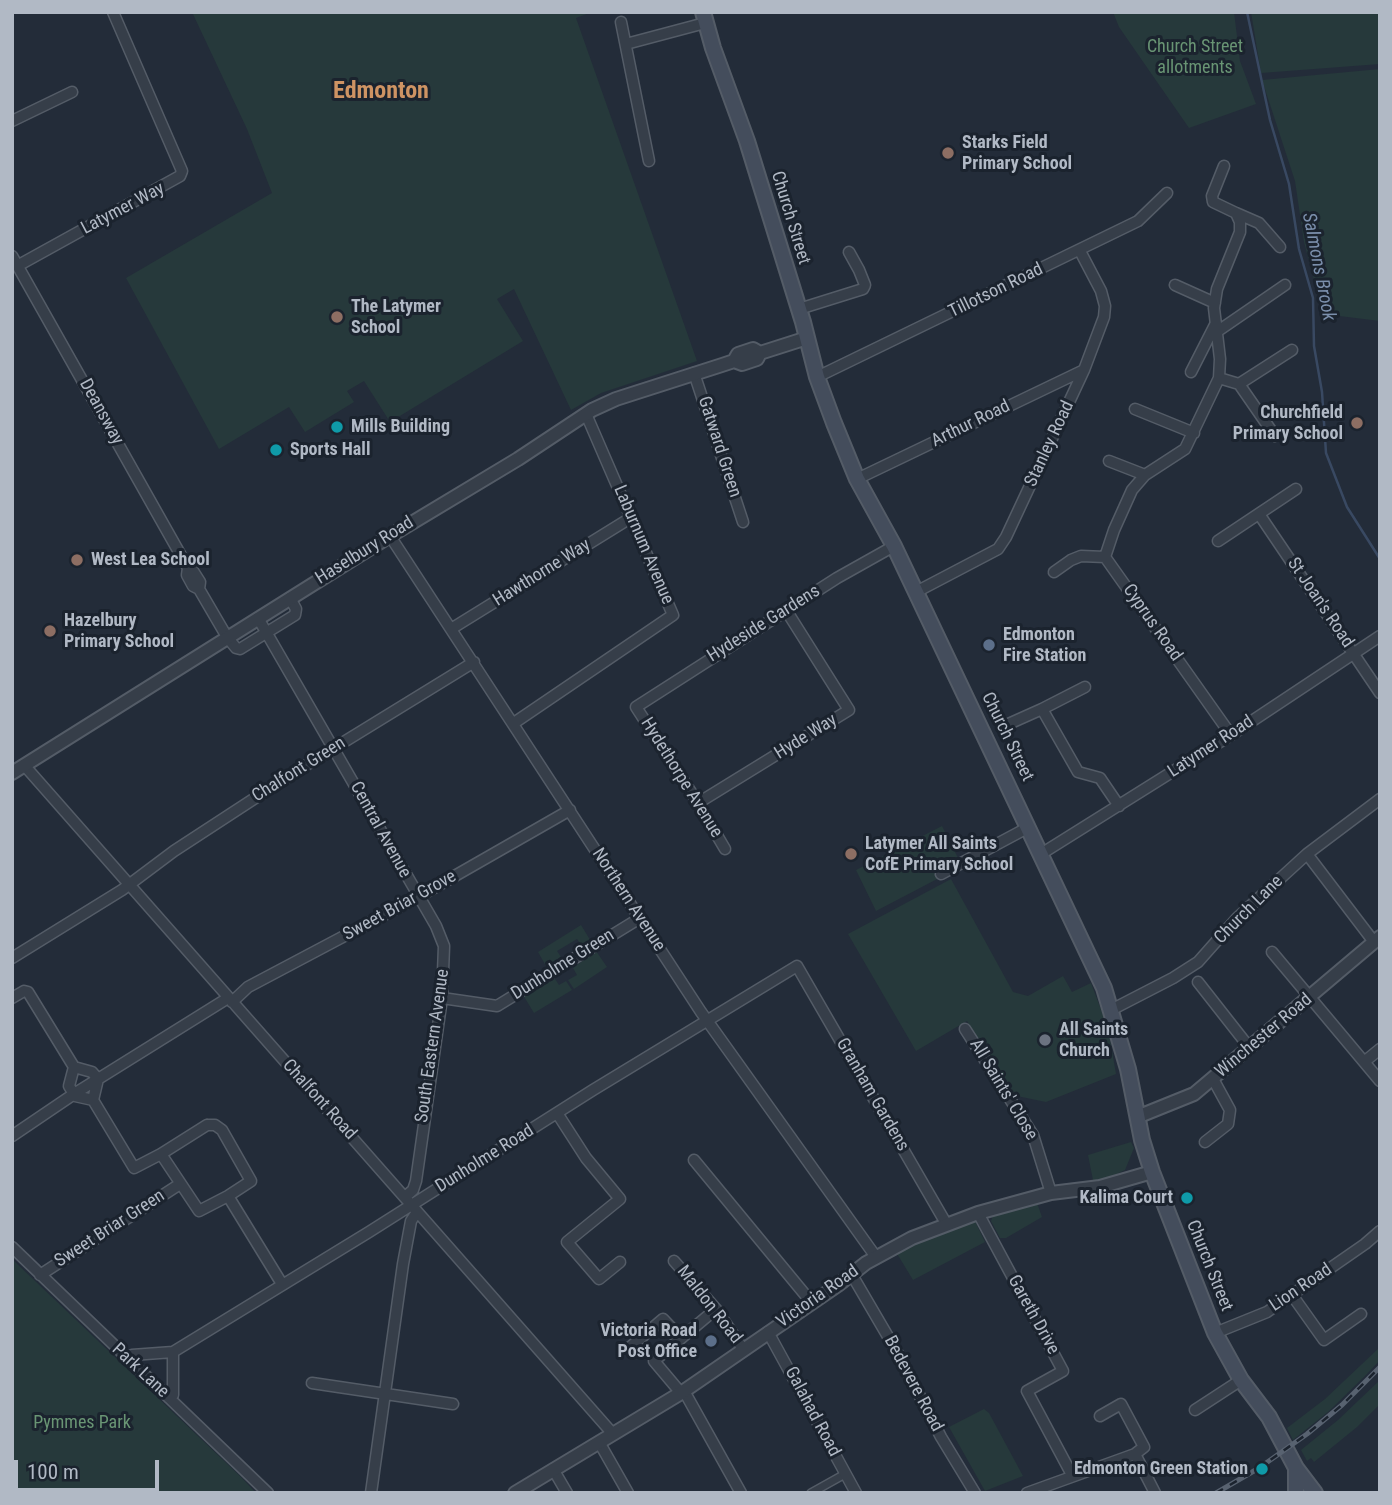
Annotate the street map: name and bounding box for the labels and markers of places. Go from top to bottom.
place label: Starks Field Primary School [962,132,1072,174]
marker: Starks Field Primary School [940,145,956,161]
place label: The Latymer School [351,296,441,338]
marker: The Latymer School [329,309,345,325]
place label: Churchfield Primary School [1233,402,1343,444]
marker: Churchfield Primary School [1349,415,1365,431]
place label: Mills Building [351,416,450,438]
marker: Mills Building [329,419,345,435]
place label: Sports Hall [290,439,370,461]
marker: Sports Hall [268,442,284,458]
place label: West Lea School [91,549,210,571]
marker: West Lea School [69,552,85,568]
place label: Hazelbury Primary School [64,610,174,652]
marker: Hazelbury Primary School [42,623,58,639]
place label: Edmonton Fire Station [1003,624,1086,666]
marker: Edmonton Fire Station [981,637,997,653]
place label: Latymer All Saints CofE Primary School [865,833,1013,876]
marker: Latymer All Saints CofE Primary School [843,846,859,862]
place label: All Saints Church [1059,1019,1128,1062]
marker: All Saints Church [1037,1032,1053,1048]
place label: Kalima Court [1080,1187,1173,1209]
marker: Kalima Court [1179,1190,1195,1206]
place label: Victoria Road Post Office [600,1320,697,1362]
marker: Victoria Road Post Office [703,1333,719,1349]
place label: Edmonton Green Station [1074,1458,1248,1480]
marker: Edmonton Green Station [1254,1461,1270,1477]

